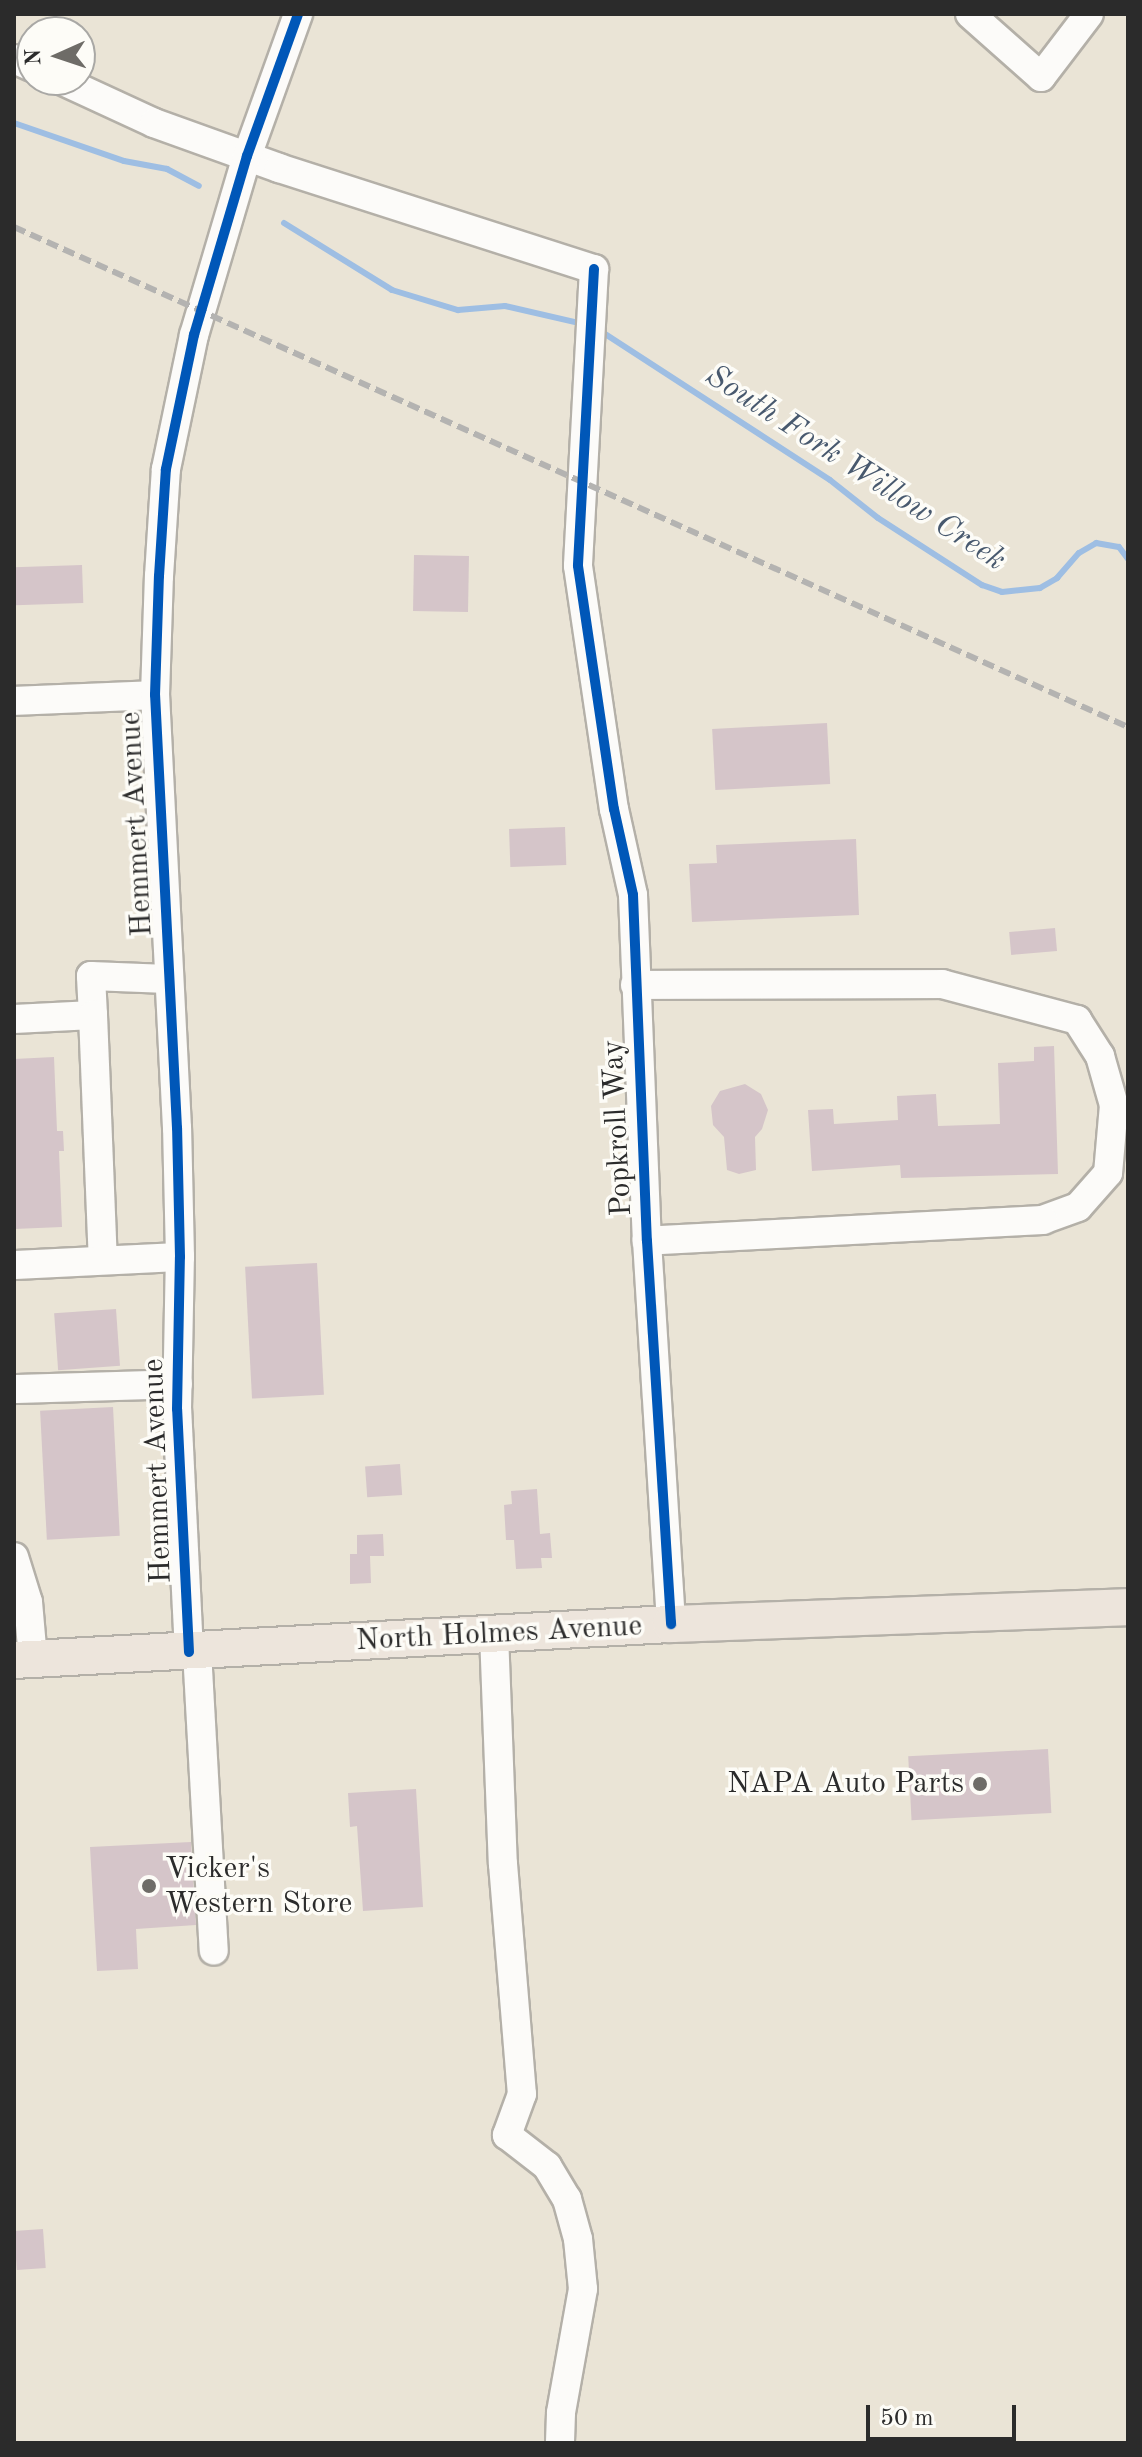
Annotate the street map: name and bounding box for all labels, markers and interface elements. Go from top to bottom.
north arrow [16,16,96,96]
text: N [23,48,45,66]
water label: South Fork Willow Creek [698,358,1012,580]
street label: Hemmert Avenue [113,711,161,937]
street label: Popkroll Way [595,1039,641,1217]
street label: Hemmert Avenue [136,1358,180,1584]
street label: North Holmes Avenue [355,1609,643,1659]
place label: NAPA Auto Parts [727,1766,964,1802]
marker: NAPA Auto Parts [971,1775,989,1793]
place label: Vicker's Western Store [165,1851,352,1922]
marker: Vicker's Western Store [140,1877,158,1895]
scale bar [870,2389,1020,2439]
text: 50 m [880,2407,934,2431]

